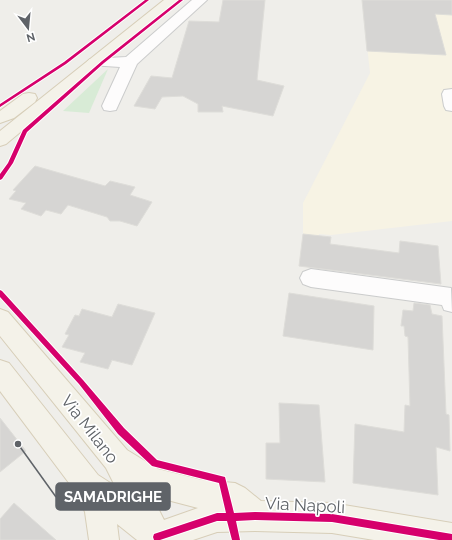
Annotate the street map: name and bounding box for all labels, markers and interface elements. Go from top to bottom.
north arrow [8,8,48,48]
text: N [25,30,36,45]
street label: Via Milano [57,391,123,467]
callout: SAMADRIGHE [56,483,170,510]
text: SAMADRIGHE [64,488,162,506]
street label: Via Napoli [264,493,346,517]

